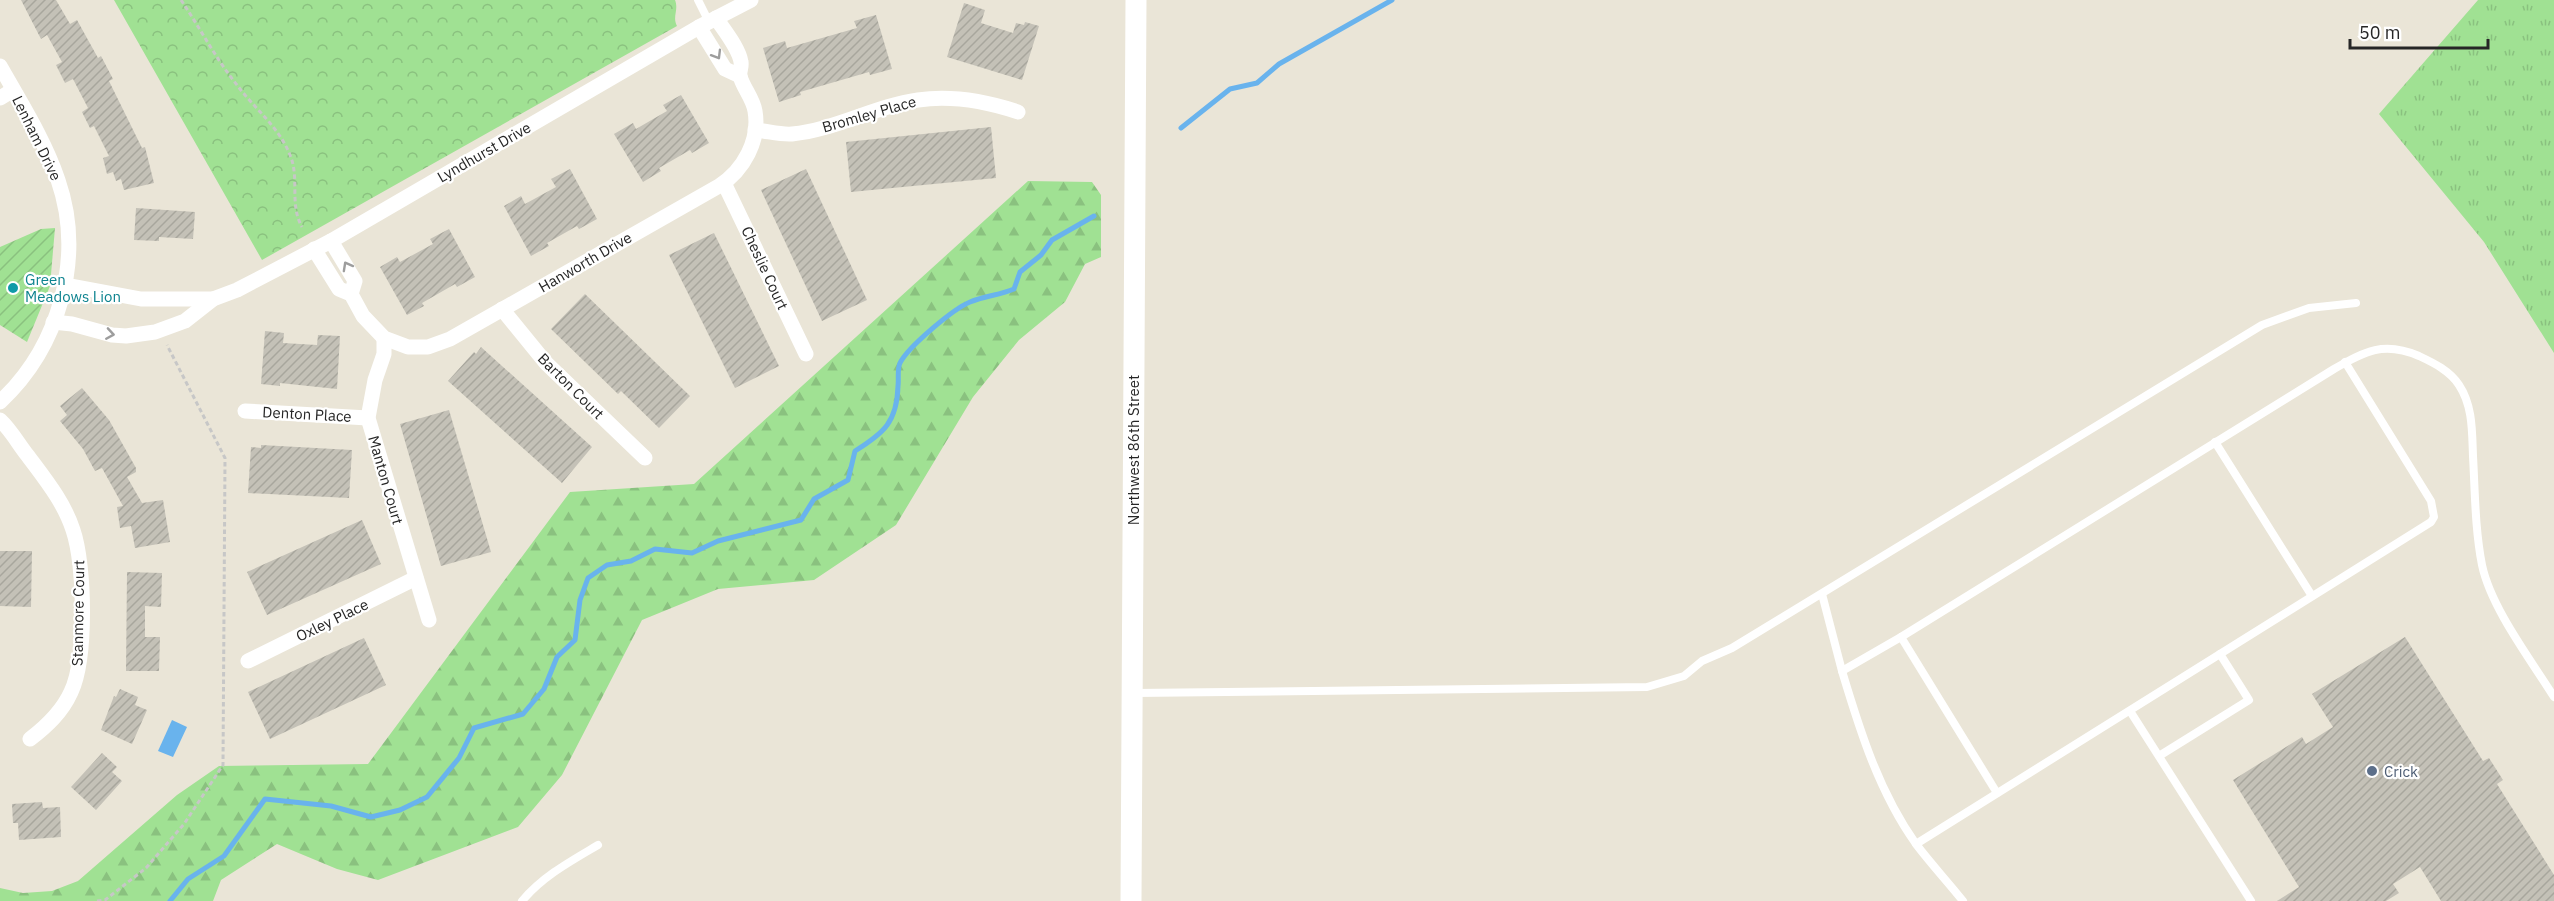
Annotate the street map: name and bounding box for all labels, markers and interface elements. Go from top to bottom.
scale bar [2350,12,2488,50]
text: 50 m [2359,21,2401,44]
one-way arrow [709,49,721,59]
street label: Lenham Drive [8,92,66,184]
street label: Bromley Place [820,92,918,136]
street label: Lyndhurst Drive [434,118,534,186]
street label: Cheslie Court [737,223,793,313]
street label: Hanworth Drive [535,228,635,296]
one-way arrow [343,262,354,272]
place label: Green Meadows Lion [25,270,121,306]
marker: Green Meadows Lion [6,281,20,295]
one-way arrow [106,327,115,339]
street label: Barton Court [534,349,608,423]
street label: Northwest 86th Street [1124,375,1143,525]
street label: Denton Place [262,402,352,426]
street label: Manton Court [364,433,408,527]
street label: Stanmore Court [68,560,88,666]
street label: Oxley Place [293,594,371,646]
place label: Crick [2384,762,2418,781]
marker: Crick [2365,764,2379,778]

